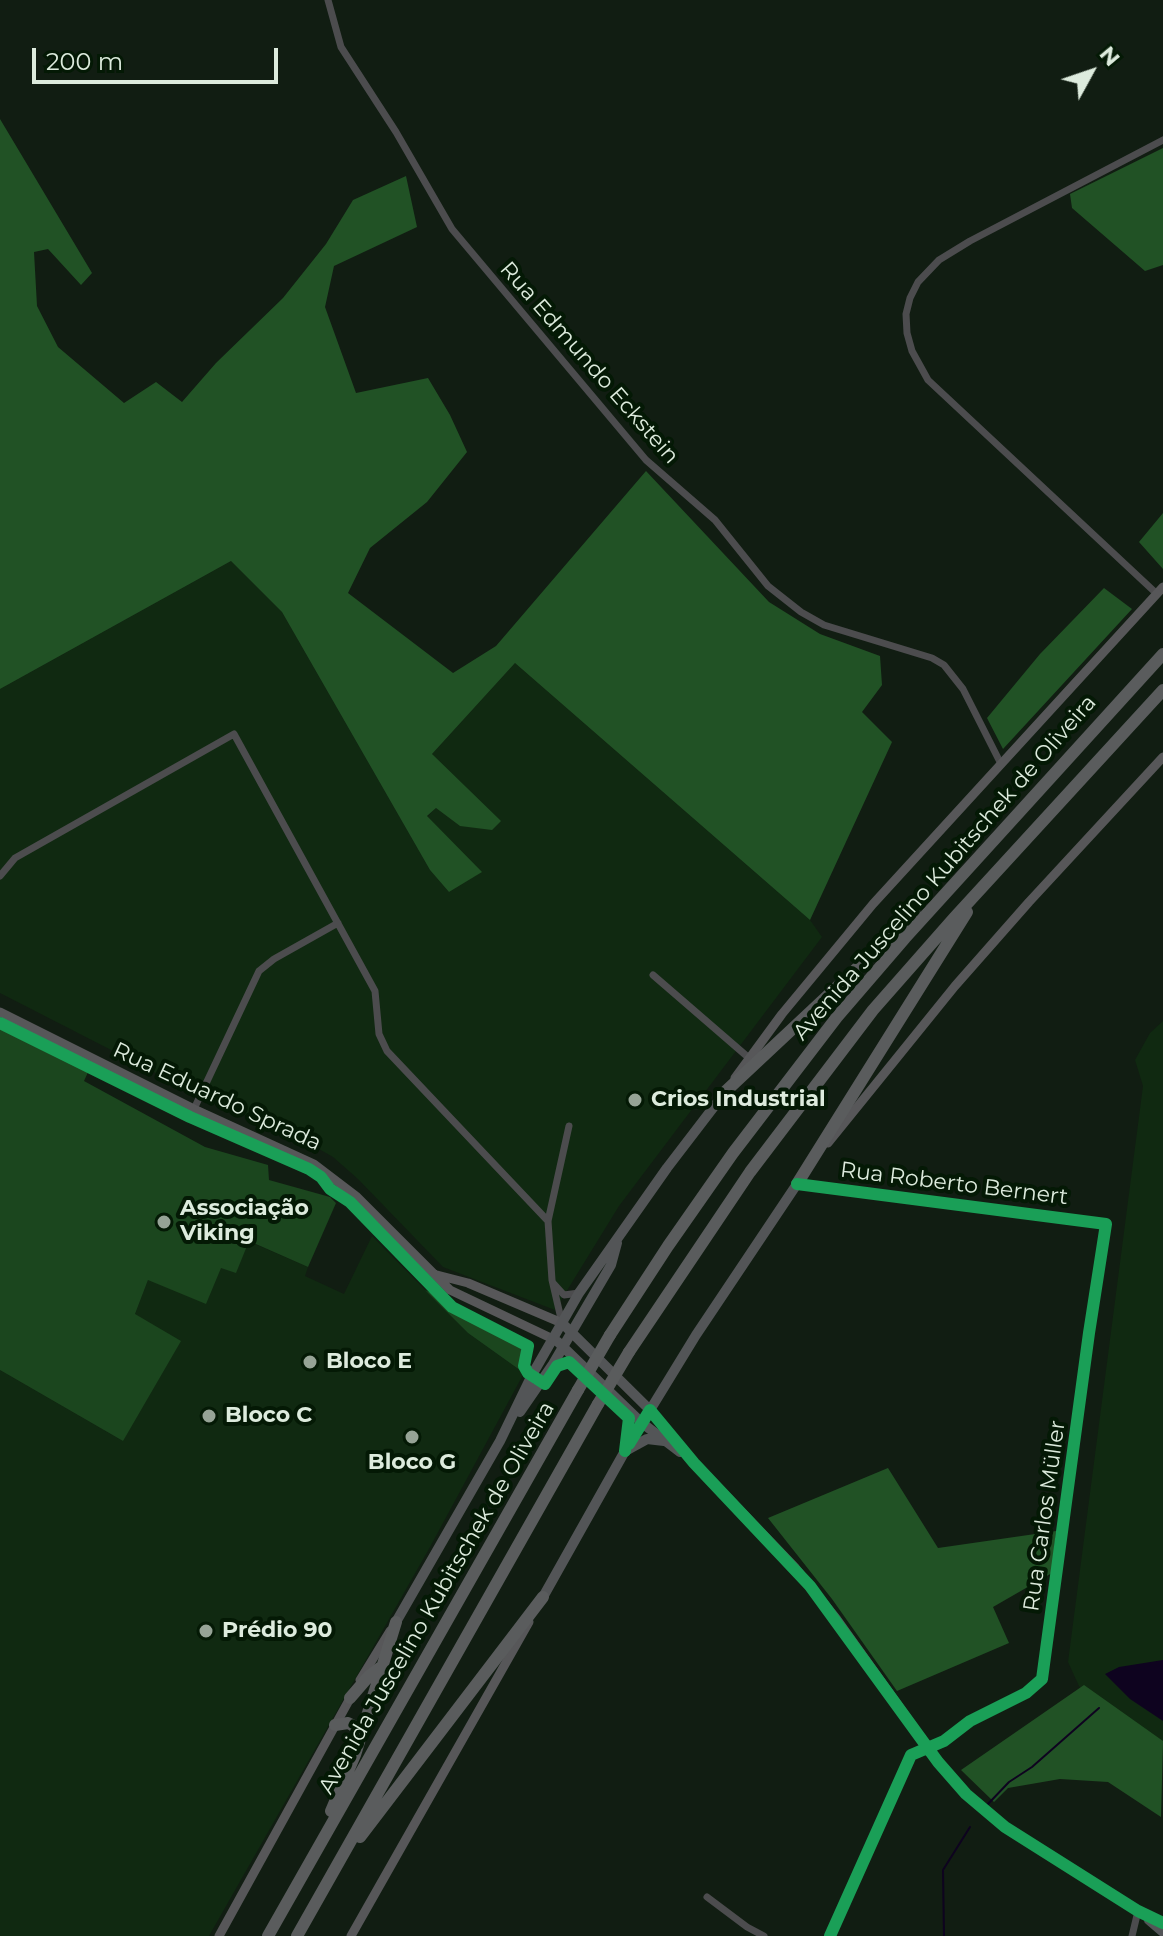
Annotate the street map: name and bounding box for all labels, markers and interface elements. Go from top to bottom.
scale bar [36,32,282,82]
north arrow [1051,32,1131,112]
text: N [1094,41,1126,72]
text: 200 m [46,47,123,76]
street label: Rua Edmundo Eckstein [494,257,684,469]
street label: Avenida Juscelino Kubitschek de Oliveira [788,690,1102,1046]
street label: Rua Eduardo Sprada [109,1037,325,1157]
place label: Crios Industrial [651,1087,826,1113]
marker: Crios Industrial [626,1091,644,1109]
street label: Rua Roberto Bernert [839,1157,1069,1211]
place label: Associação Viking [180,1196,309,1248]
marker: Associação Viking [155,1213,173,1231]
place label: Bloco E [326,1349,412,1375]
marker: Bloco E [301,1353,319,1371]
street label: Avenida Juscelino Kubitschek de Oliveira [313,1397,561,1799]
place label: Bloco C [225,1403,312,1429]
marker: Bloco C [200,1407,218,1425]
street label: Rua Carlos Müller [1019,1419,1071,1613]
marker: Bloco G [403,1428,421,1446]
place label: Bloco G [368,1450,456,1476]
place label: Prédio 90 [222,1618,332,1644]
marker: Prédio 90 [197,1622,215,1640]

